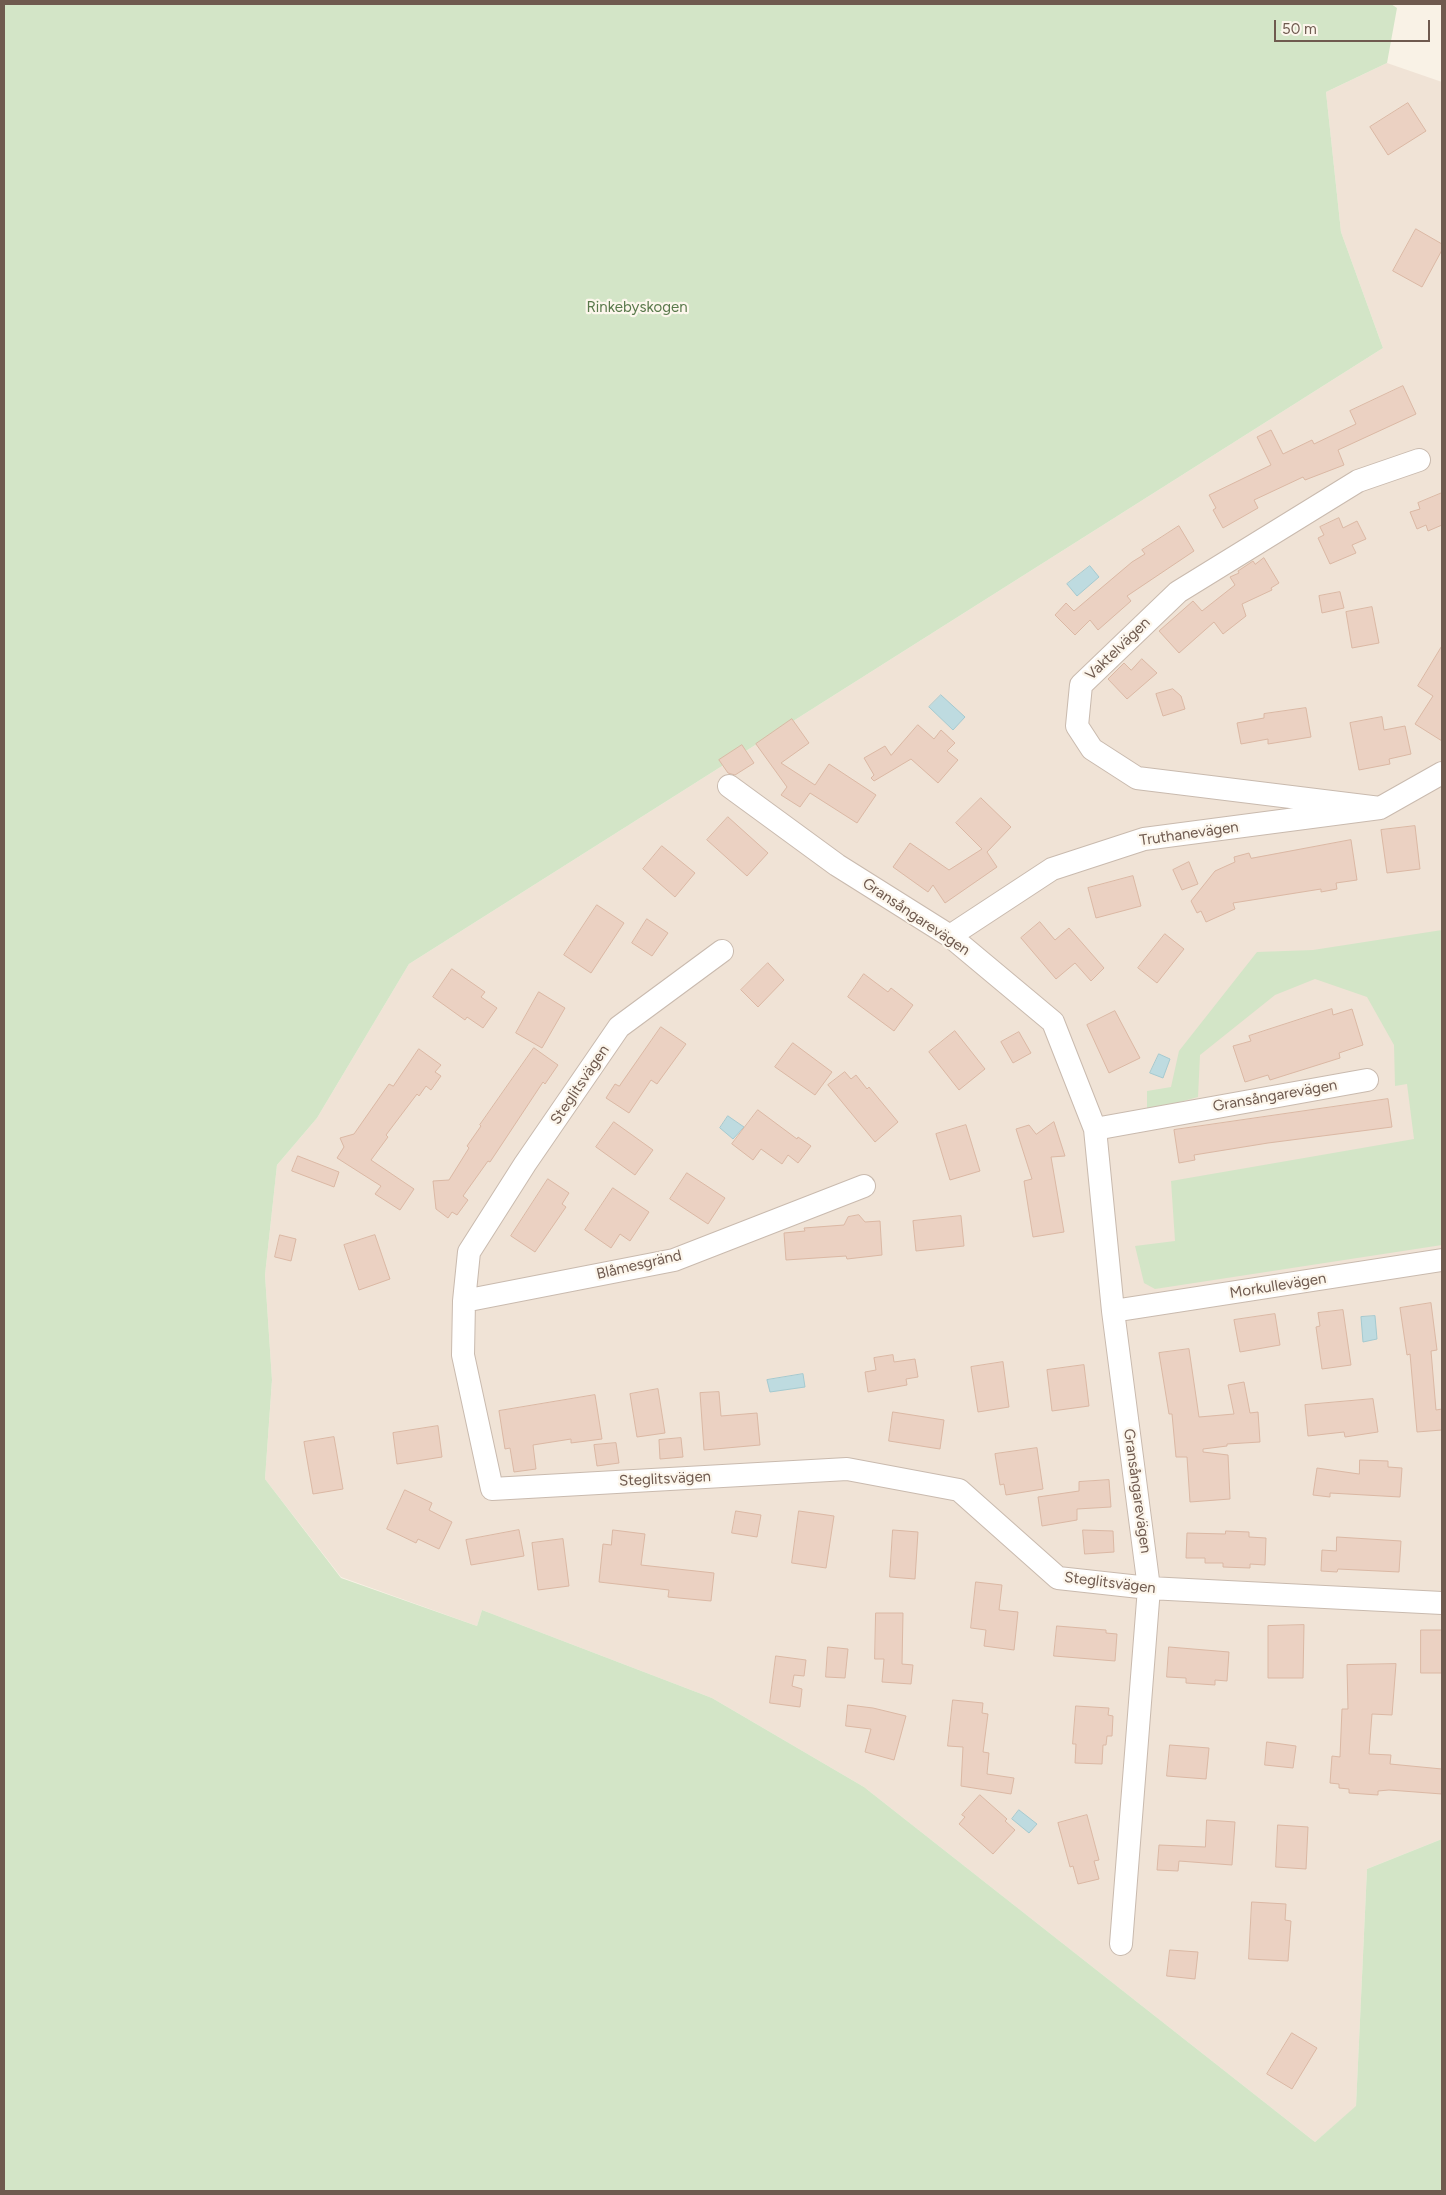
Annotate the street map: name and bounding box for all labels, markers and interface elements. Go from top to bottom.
scale bar [1276,10,1432,42]
text: 50 m [1282,20,1317,38]
park label: Rinkebyskogen [586,299,688,317]
street label: Vaktelvägen [1082,614,1154,684]
street label: Truthanevägen [1138,818,1240,850]
street label: Gransångarevägen [859,874,973,960]
street label: Steglitsvägen [547,1042,613,1128]
street label: Gransångarevägen [1211,1076,1339,1116]
street label: Blåmesgränd [595,1246,683,1284]
street label: Morkullevägen [1228,1269,1328,1303]
street label: Gransångarevägen [1119,1427,1155,1555]
street label: Steglitsvägen [619,1468,711,1490]
street label: Steglitsvägen [1063,1568,1157,1598]

